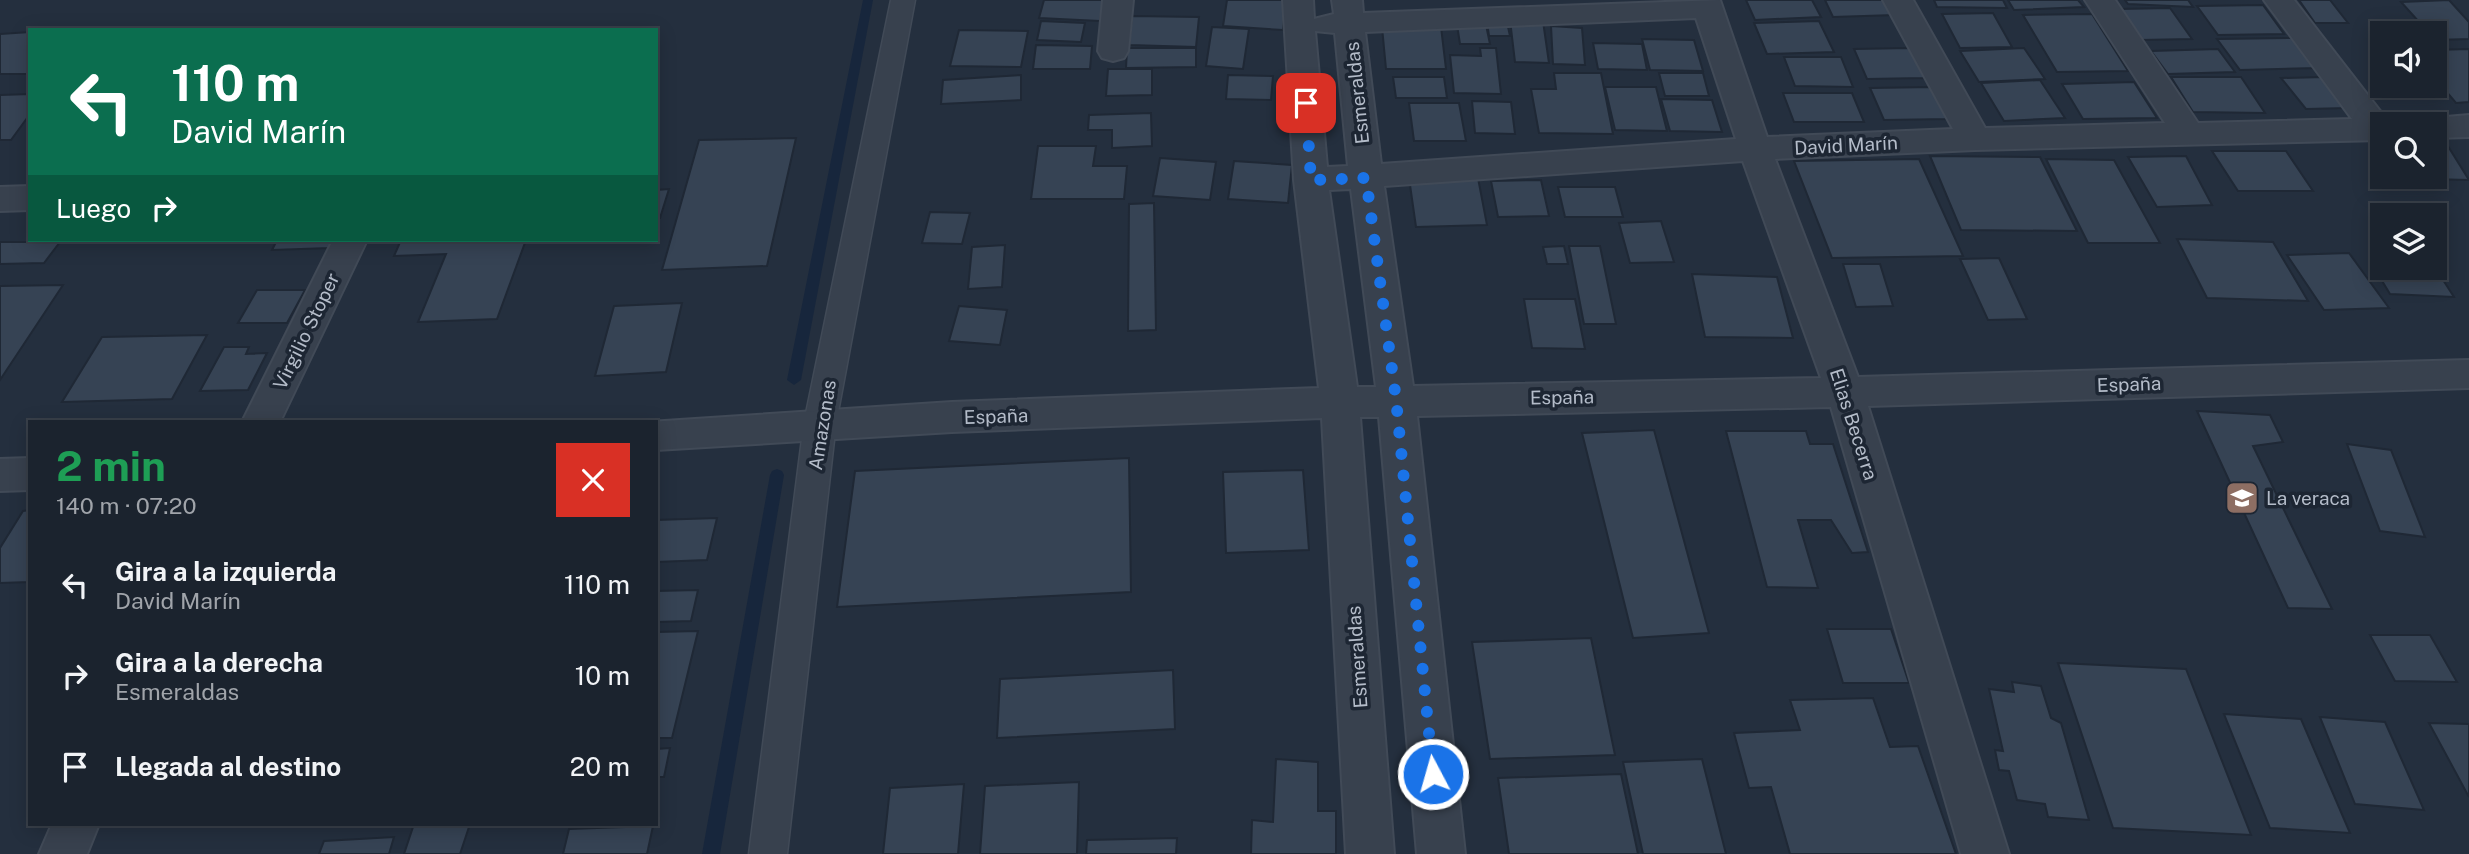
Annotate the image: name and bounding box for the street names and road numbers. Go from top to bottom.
street label: Esmeraldas [1341,41,1373,145]
street label: David Marín [1793,131,1899,159]
street label: Virgilio Stoper [268,269,344,393]
street label: Elias Becerra [1826,365,1882,483]
street label: España [2096,372,2162,396]
street label: Amazonas [804,378,840,472]
street label: España [1530,385,1594,409]
street label: España [963,404,1029,428]
street label: Esmeraldas [1342,605,1372,709]

